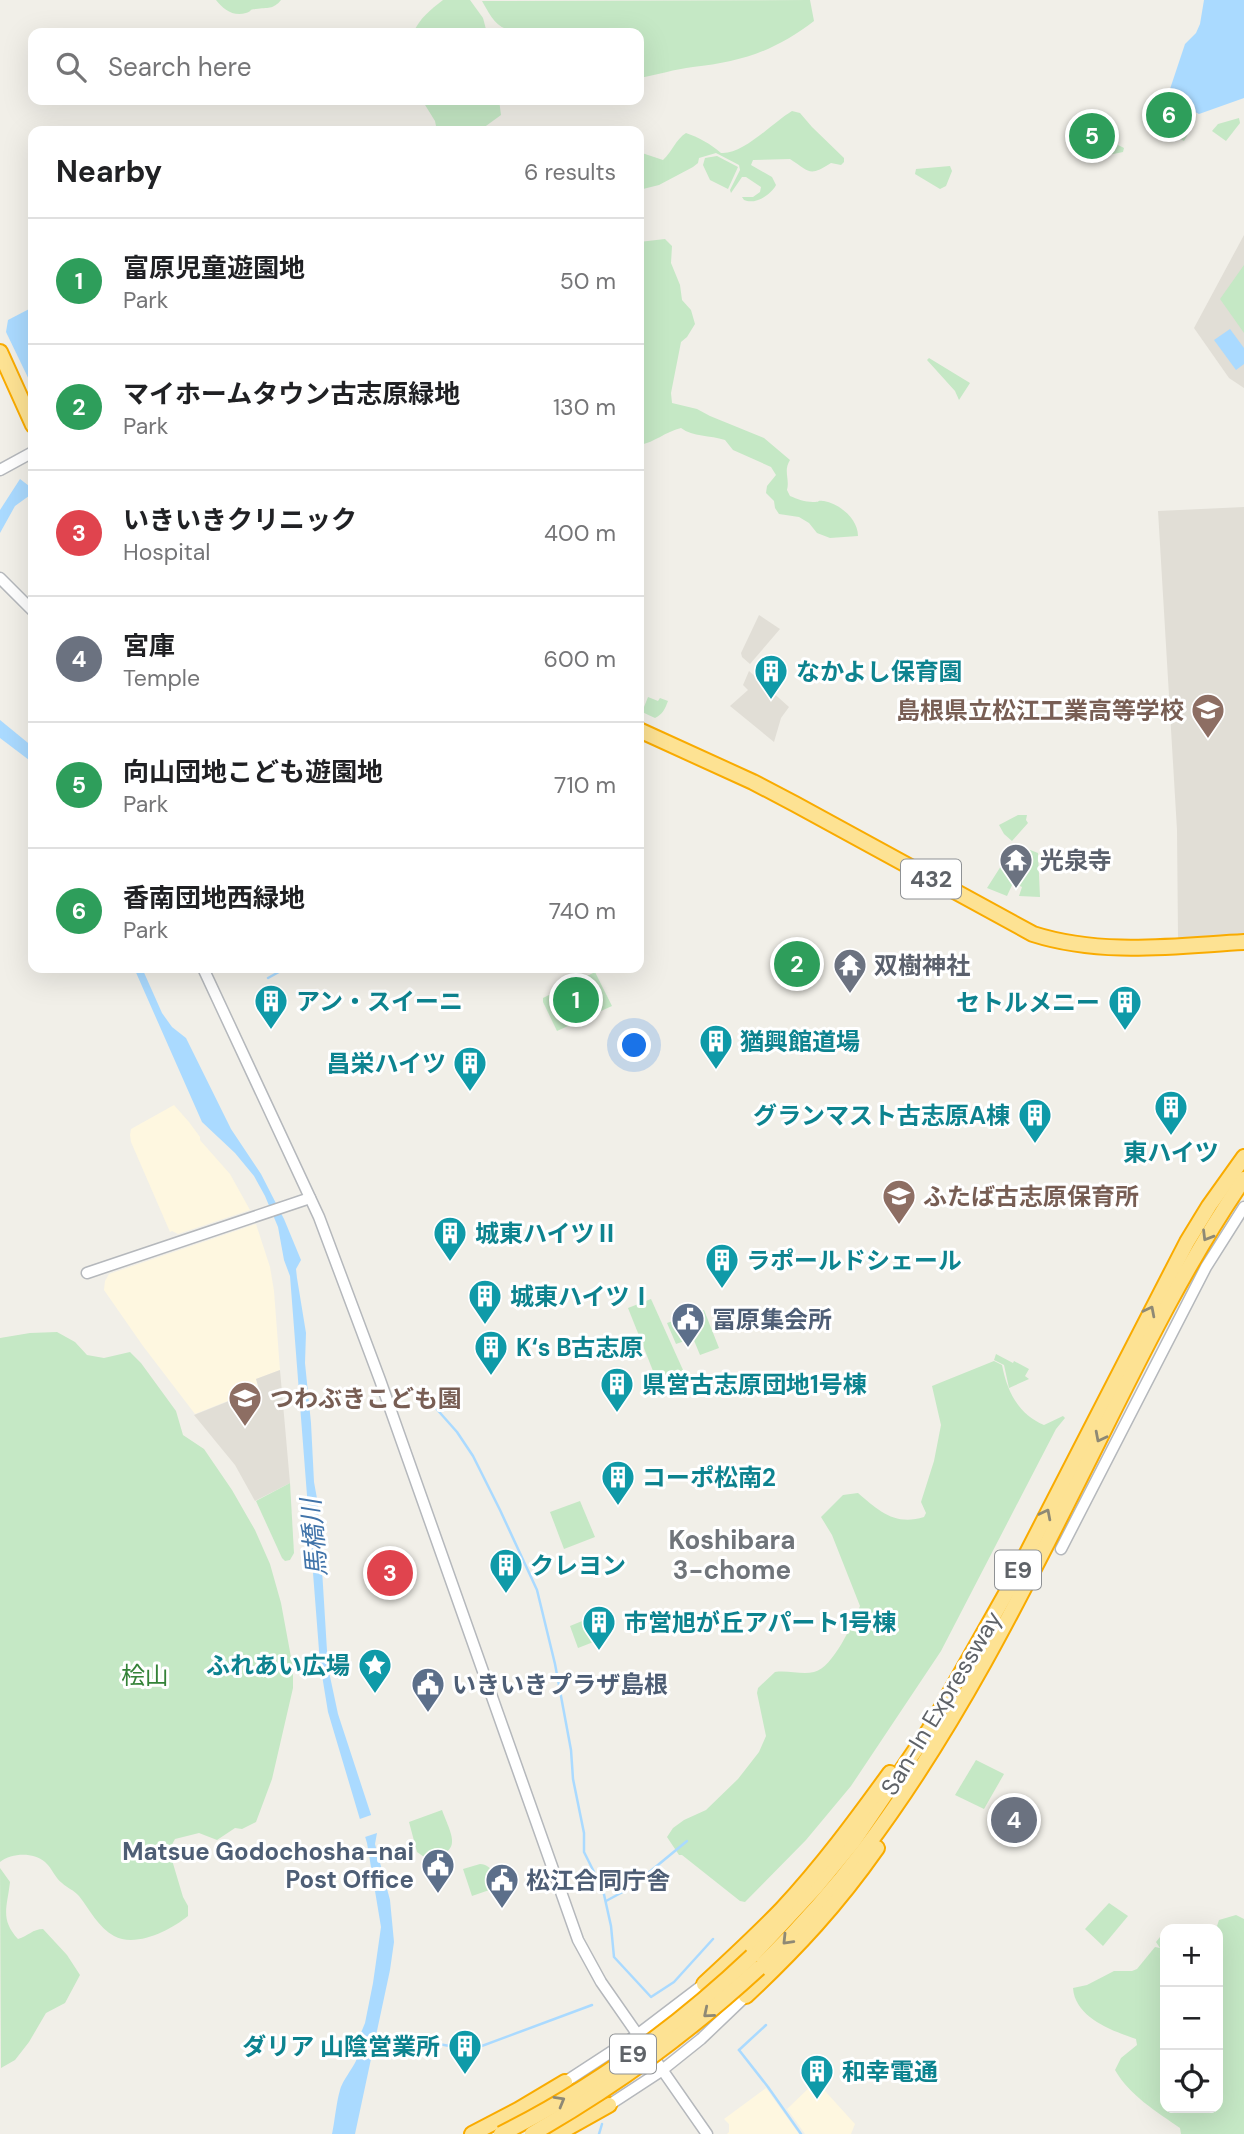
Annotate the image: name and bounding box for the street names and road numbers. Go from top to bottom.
road number: 432 [901,860,961,898]
road number: E9 [995,1550,1041,1590]
street label: San-In Expressway [874,1605,1008,1801]
road number: E9 [610,2035,656,2074]

